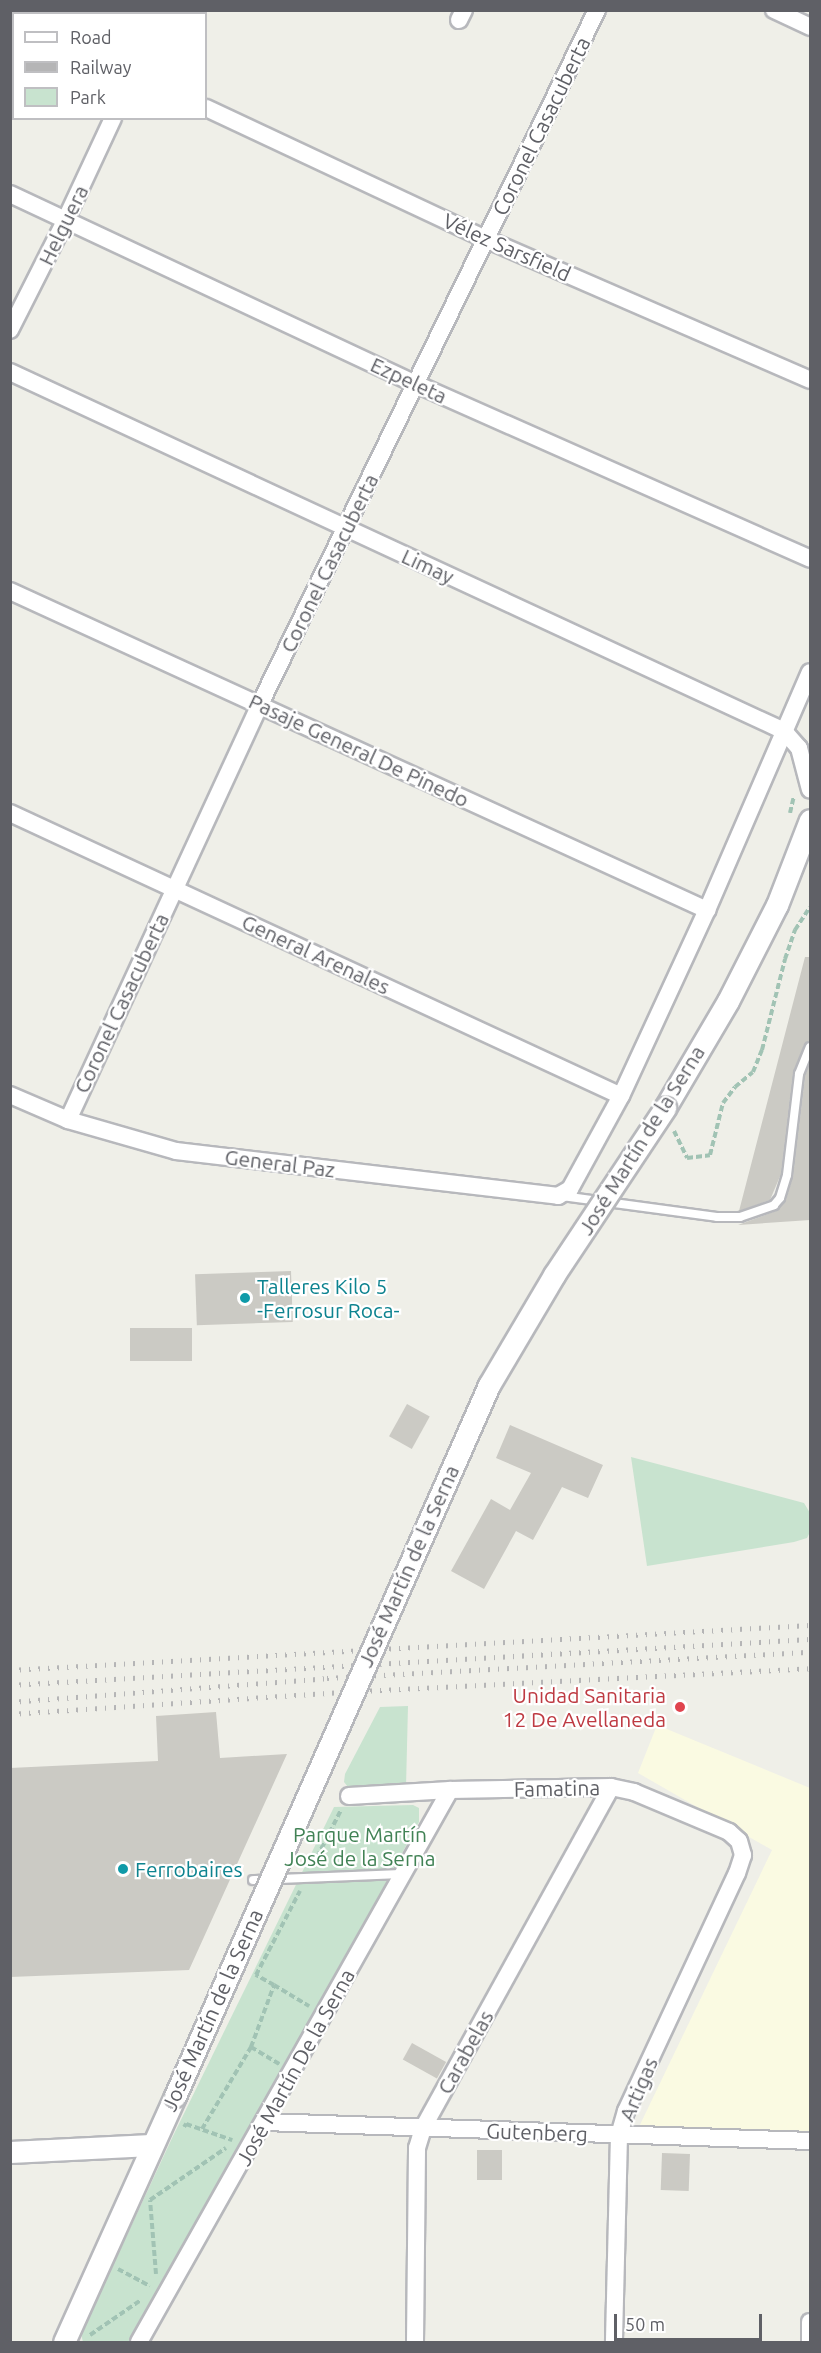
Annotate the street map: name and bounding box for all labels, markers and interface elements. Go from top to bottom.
legend [12,12,207,120]
text: Road [70,27,112,47]
street label: Coronel Casacuberta [487,33,595,219]
text: Railway [70,57,131,77]
text: Park [70,87,106,107]
street label: Helguera [33,181,93,269]
street label: Vélez Sarsfield [439,208,575,286]
street label: Ezpeleta [367,351,451,409]
street label: Coronel Casacuberta [275,470,383,656]
street label: Limay [398,543,458,589]
street label: Pasaje General De Pinedo [245,688,473,812]
street label: Coronel Casacuberta [68,909,174,1097]
street label: General Arenales [238,909,394,999]
street label: José Martín de la Serna [572,1041,710,1239]
street label: General Paz [223,1144,337,1182]
place label: Talleres Kilo 5 -Ferrosur Roca- [257,1273,400,1323]
marker: Talleres Kilo 5 -Ferrosur Roca- [238,1291,252,1305]
street label: José Martín de la Serna [352,1461,464,1671]
place label: Unidad Sanitaria 12 De Avellaneda [503,1682,666,1732]
marker: Unidad Sanitaria 12 De Avellaneda [671,1698,689,1716]
street label: Famatina [514,1775,600,1801]
park label: Parque Martín José de la Serna [284,1821,436,1871]
place label: Ferrobaires [135,1856,243,1882]
marker: Ferrobaires [116,1862,130,1876]
street label: José Martín de la Serna [156,1905,268,2115]
street label: José Martín De la Serna [230,1964,360,2170]
street label: Carabelas [432,2006,498,2098]
street label: Artigas [613,2053,663,2125]
street label: Gutenberg [486,2118,588,2146]
scale bar [617,2302,766,2340]
text: 50 m [625,2314,665,2334]

